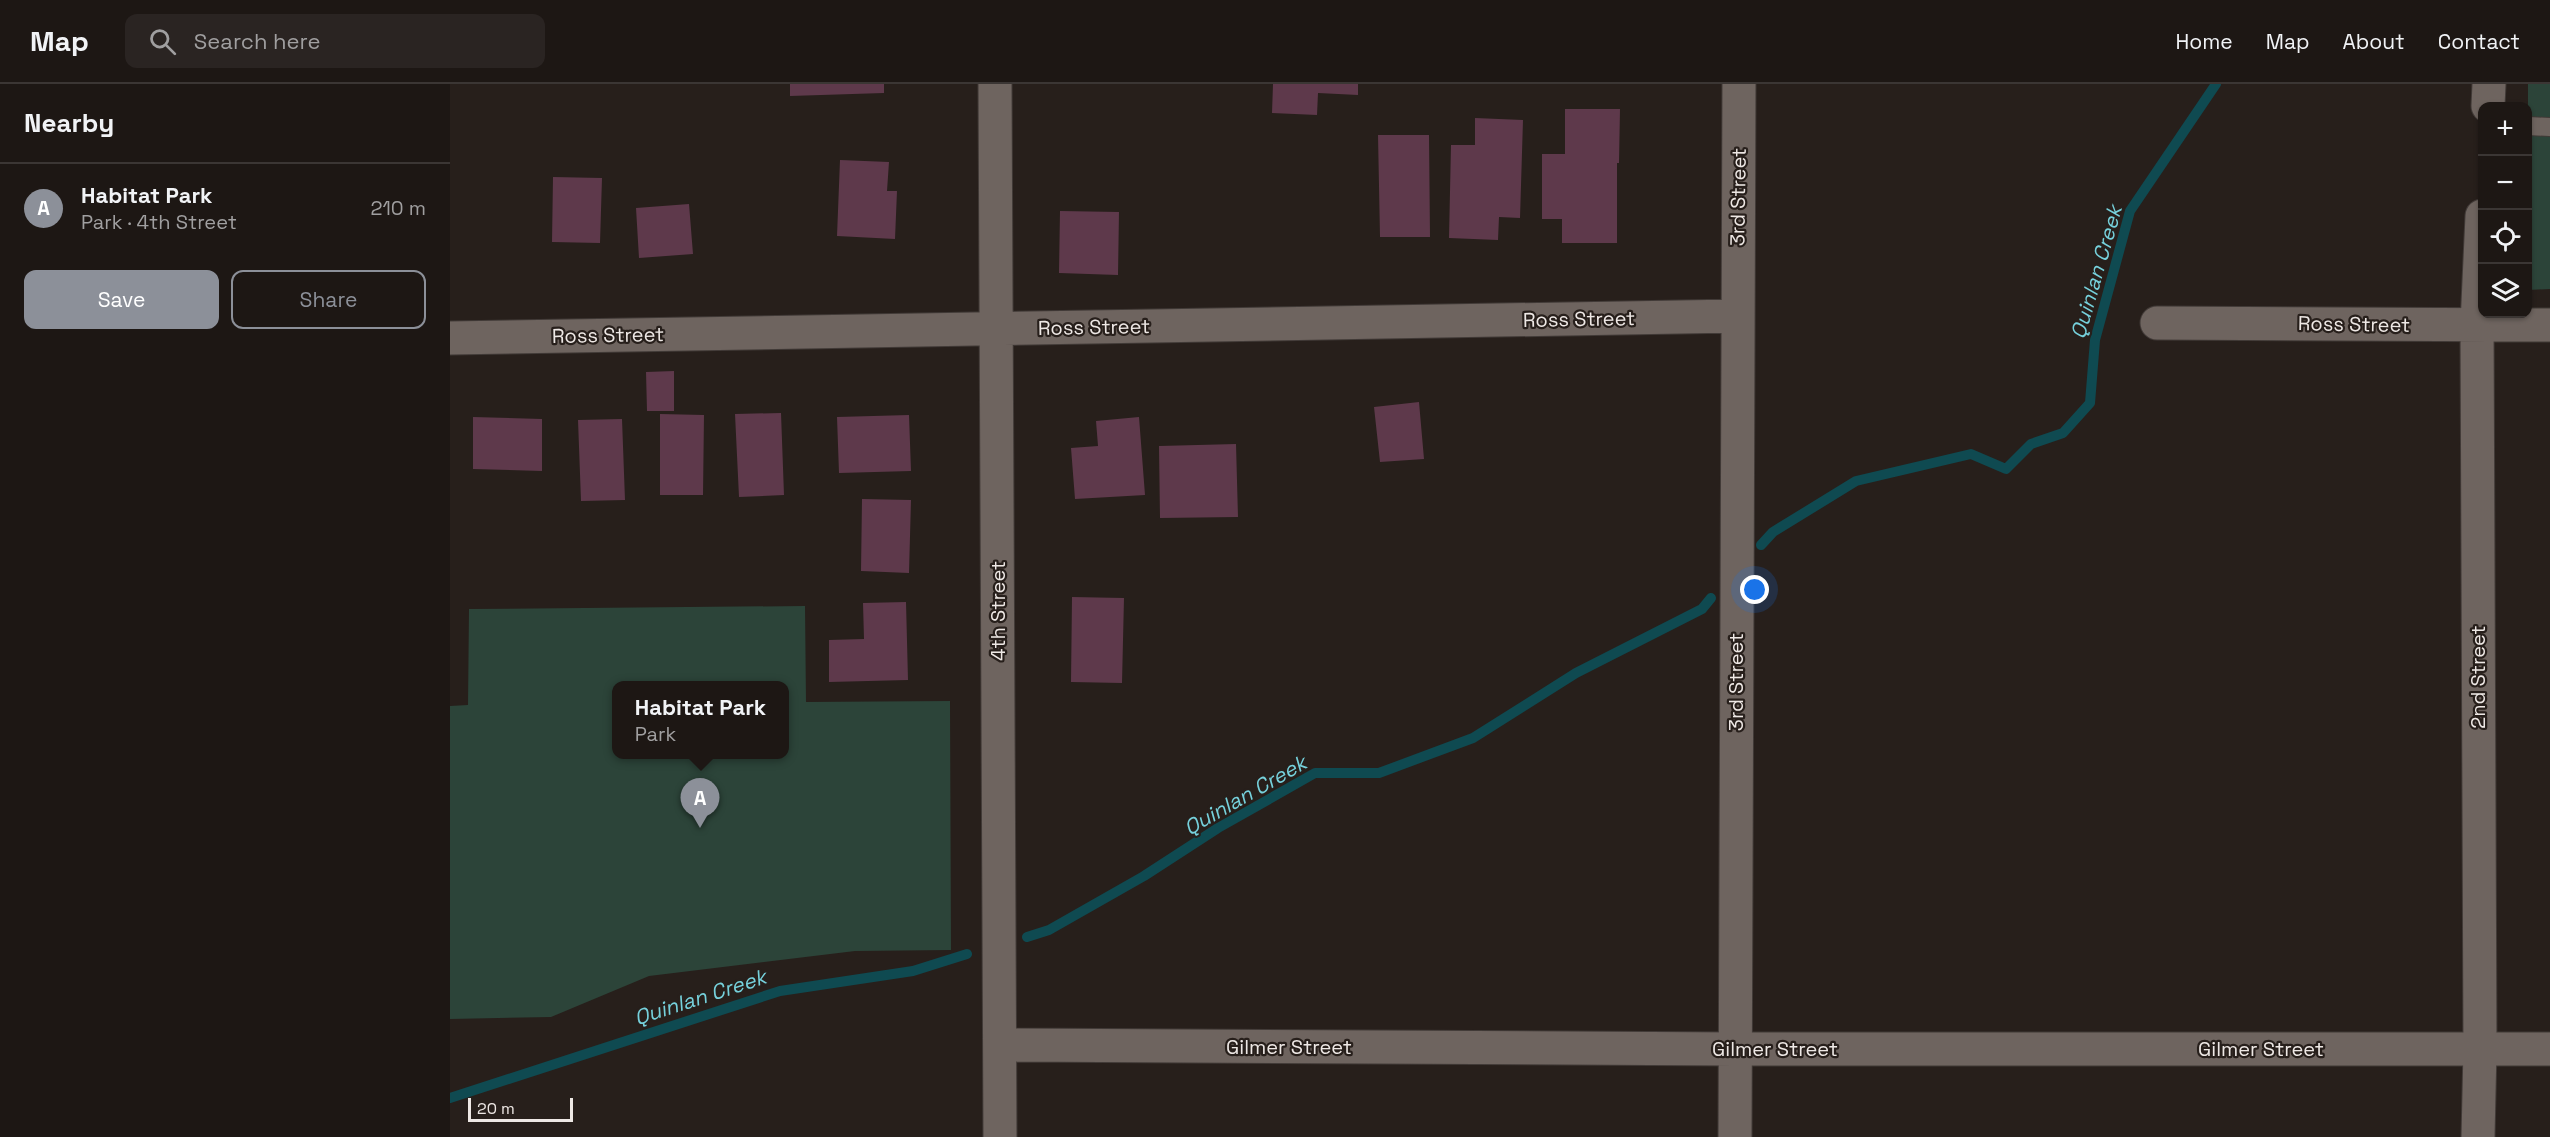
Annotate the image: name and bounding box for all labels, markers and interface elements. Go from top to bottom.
search box [125,14,545,68]
text: Map [30,23,89,59]
icon: search [146,25,179,58]
text: Search here [194,27,321,55]
text: Home [2175,28,2233,55]
text: Map [2266,28,2310,55]
text: About [2343,28,2405,55]
text: Contact [2438,28,2520,55]
map controls [2478,102,2532,318]
button: + [2478,102,2532,156]
text: Nearby [24,106,114,140]
street label: 3rd Street [1724,148,1752,246]
button: − [2478,156,2532,210]
text: Habitat Park [81,181,213,209]
text: A [37,195,50,221]
text: 210 m [370,195,426,221]
water label: Quinlan Creek [2064,200,2129,342]
text: Park · 4th Street [81,209,237,235]
button: locate [2478,210,2532,264]
button: layers [2478,264,2532,318]
button: Save [24,270,219,329]
button: Share [231,270,426,329]
street label: Ross Street [1523,305,1635,333]
street label: Ross Street [2298,310,2410,338]
street label: Ross Street [1038,313,1150,341]
street label: Ross Street [552,321,664,349]
street label: 4th Street [985,561,1011,661]
your location [1740,575,1769,604]
street label: 2nd Street [2465,625,2491,729]
street label: 3rd Street [1723,633,1749,731]
popup [612,681,789,759]
text: Habitat Park [635,693,766,721]
text: Park [635,721,676,747]
water label: Quinlan Creek [1179,748,1314,841]
pin: A [680,778,720,828]
water label: Quinlan Creek [630,962,772,1031]
street label: Gilmer Street [1226,1034,1352,1060]
street label: Gilmer Street [1712,1036,1838,1062]
street label: Gilmer Street [2198,1036,2324,1062]
scale bar [468,1095,573,1122]
text: 20 m [477,1098,515,1119]

